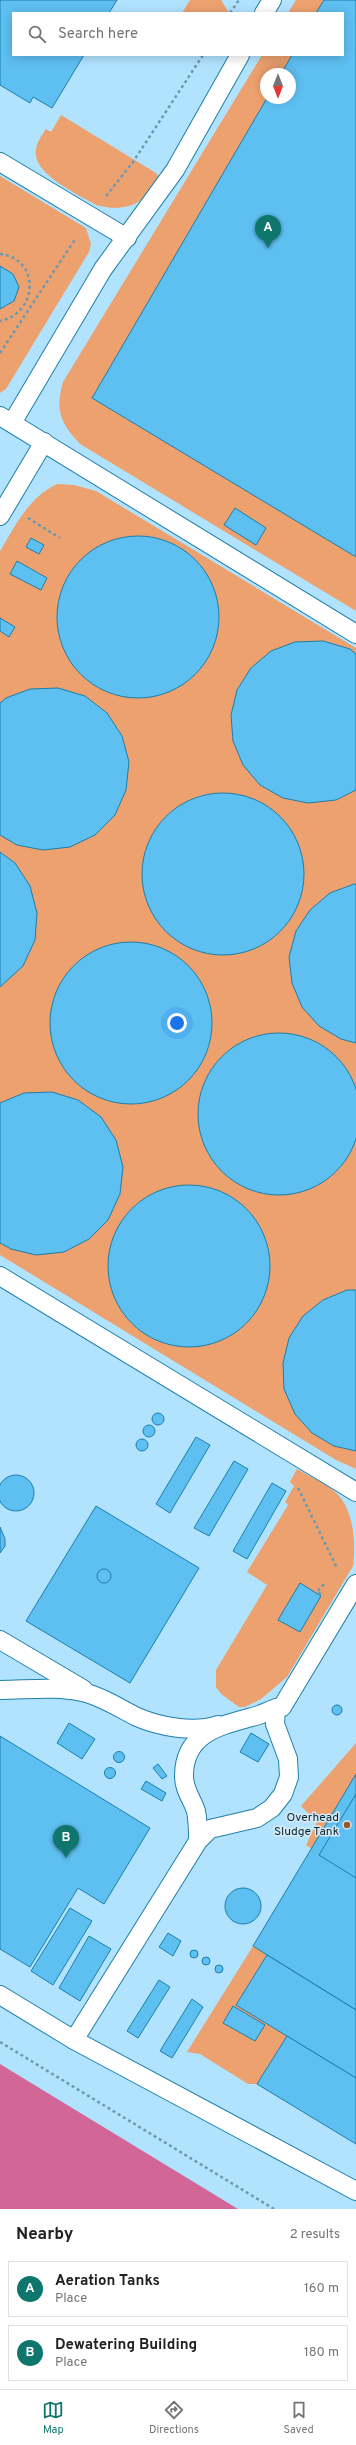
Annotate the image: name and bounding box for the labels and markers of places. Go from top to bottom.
pin: A [255,215,281,248]
place label: Overhead Sludge Tank [274,1810,339,1840]
marker: Overhead Sludge Tank [342,1820,352,1830]
pin: B [53,1825,79,1858]

